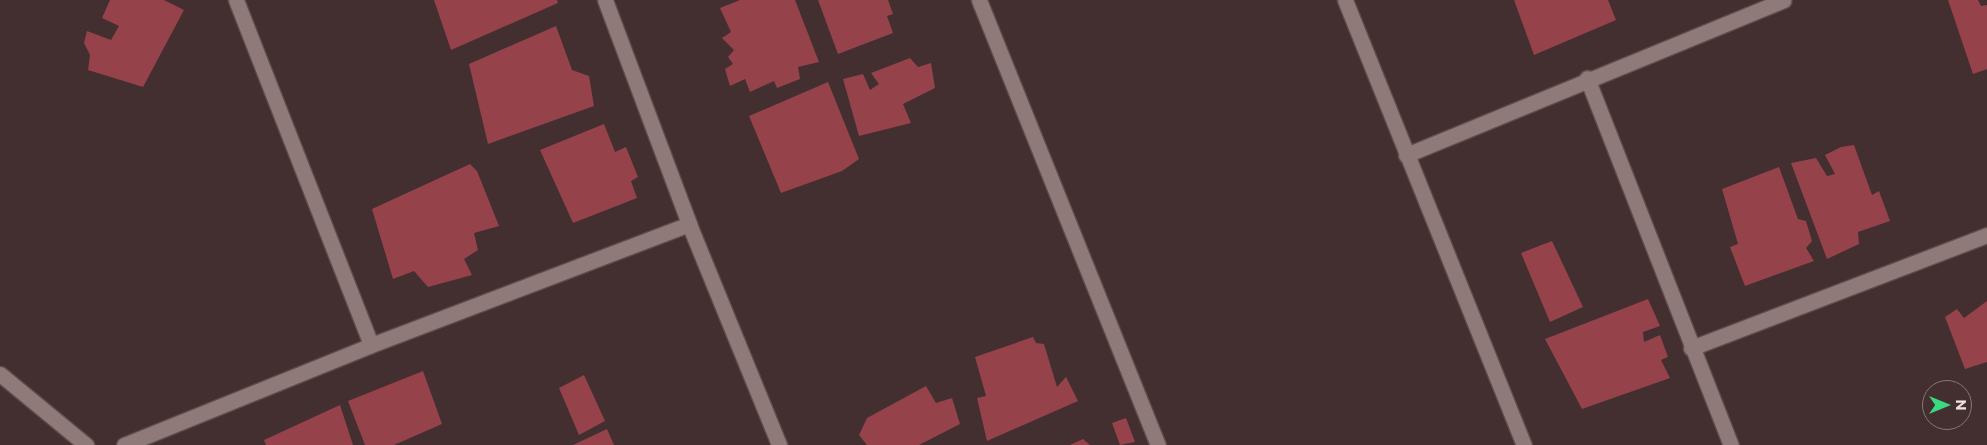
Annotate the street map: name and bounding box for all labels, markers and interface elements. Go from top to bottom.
north arrow [1922,380,1972,430]
text: N [1952,399,1970,411]

